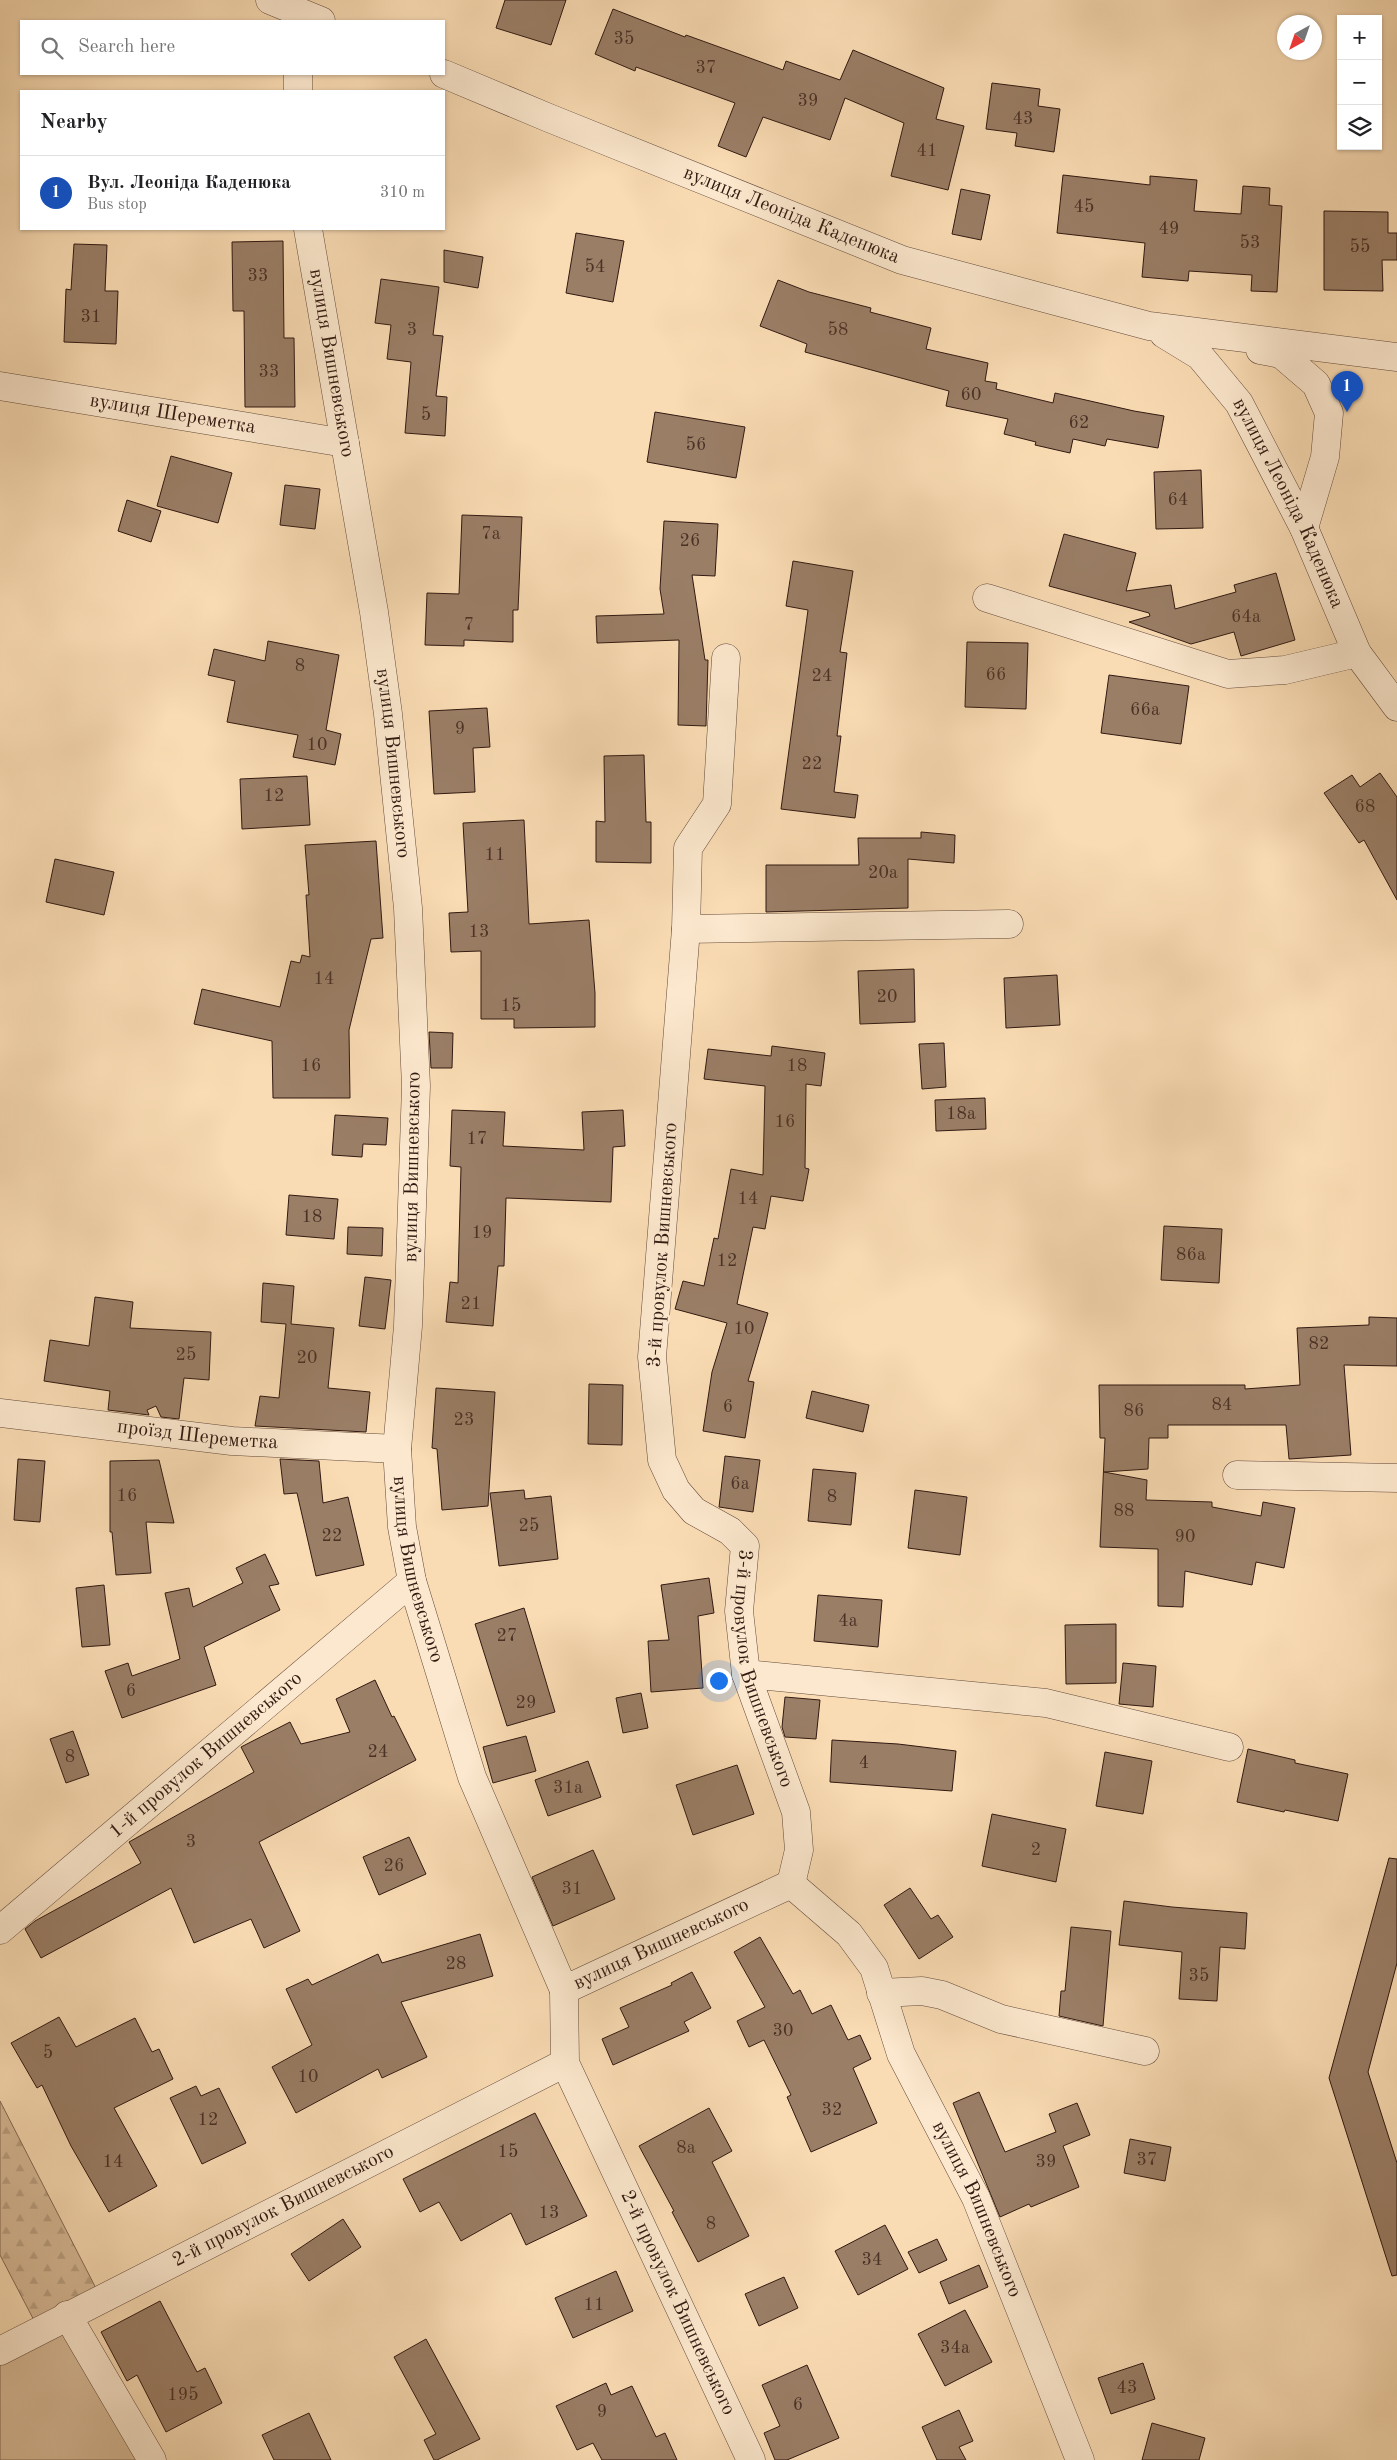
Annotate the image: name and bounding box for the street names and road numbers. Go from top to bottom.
street label: вулиця Леоніда Каденюка [680,163,902,268]
street label: вулиця Вишневського [305,267,357,459]
street label: вулиця Шереметка [88,391,257,438]
street label: вулиця Леоніда Каденюка [1228,395,1347,611]
street label: вулиця Вишневського [372,667,413,859]
street label: вулиця Вишневського [401,1071,425,1263]
street label: 3-й провулок Вишневського [644,1122,682,1368]
street label: проїзд Шереметка [116,1417,279,1453]
street label: вулиця Вишневського [389,1475,446,1665]
street label: 3-й провулок Вишневського [729,1548,796,1790]
street label: 1-й провулок Вишневського [106,1668,306,1842]
street label: вулиця Вишневського [571,1895,752,1994]
street label: вулиця Вишневського [928,2118,1024,2300]
street label: 2-й провулок Вишневського [169,2142,397,2271]
street label: 2-й провулок Вишневського [616,2188,739,2418]

